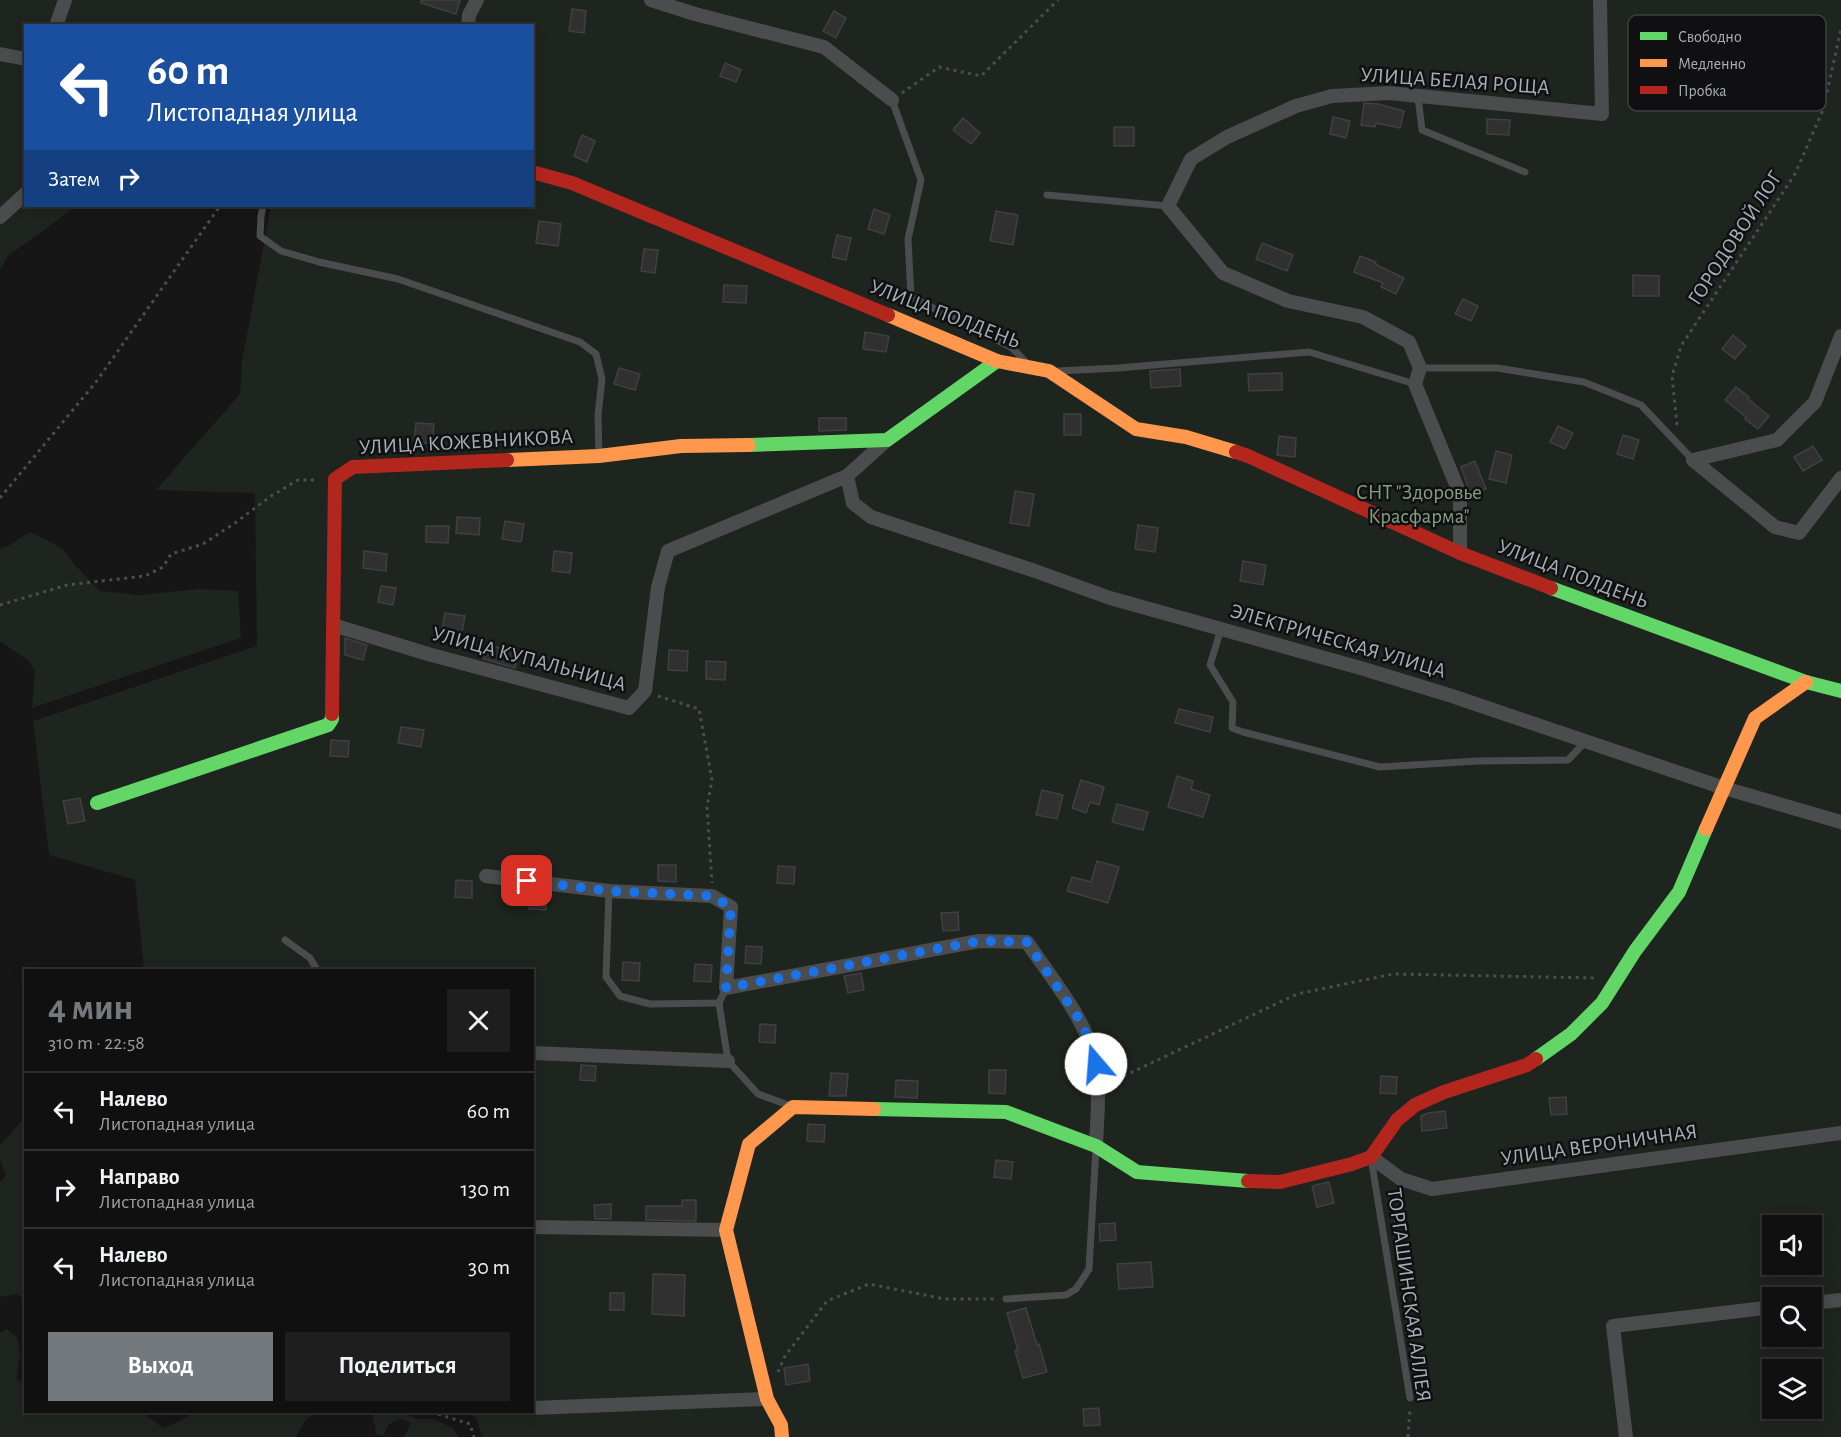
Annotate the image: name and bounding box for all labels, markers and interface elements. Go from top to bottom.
legend [1628,15,1826,111]
text: Свободно [1678,29,1742,45]
icon: left [48,48,126,126]
text: 60 m [147,50,229,92]
text: Медленно [1678,56,1746,72]
street label: УЛИЦА БЕЛАЯ РОЩА [1360,64,1550,98]
text: Пробка [1678,83,1727,99]
text: Листопадная улица [147,99,358,126]
icon: right [112,162,145,195]
street label: ГОРОДОВОЙ ЛОГ [1683,166,1786,309]
text: Затем [48,168,100,190]
street label: УЛИЦА ПОЛДЕНЬ [867,276,1023,352]
street label: УЛИЦА КОЖЕВНИКОВА [358,426,574,458]
park label: СНТ "Здоровье Красфарма" [1356,482,1482,527]
street label: УЛИЦА ПОЛДЕНЬ [1495,536,1651,612]
street label: ЭЛЕКТРИЧЕСКАЯ УЛИЦА [1228,600,1448,682]
street label: УЛИЦА КУПАЛЬНИЦА [430,623,628,695]
pin [501,855,552,906]
icon: arrive [510,864,543,897]
button: close [447,989,510,1052]
text: 4 мин [48,990,133,1026]
position arrow [1064,1032,1128,1096]
text: 310 m · 22:58 [48,1033,145,1053]
text: Налево [99,1088,168,1110]
icon: left [48,1095,81,1128]
text: 60 m [467,1100,510,1122]
text: Листопадная улица [99,1114,255,1134]
street label: УЛИЦА ВЕРОНИЧНАЯ [1499,1121,1699,1169]
text: Направо [99,1166,180,1188]
icon: right [48,1173,81,1206]
text: 130 m [461,1178,510,1200]
street label: ТОРГАШИНСКАЯ АЛЛЕЯ [1384,1187,1434,1403]
text: Листопадная улица [99,1192,255,1212]
map controls [1762,1215,1822,1419]
button: sound [1762,1215,1822,1275]
text: Налево [99,1244,168,1266]
icon: left [48,1251,81,1284]
text: 30 m [468,1256,510,1278]
text: Листопадная улица [99,1270,255,1290]
button: search [1762,1287,1822,1347]
button: Выход [48,1332,273,1401]
button: Поделиться [285,1332,510,1401]
button: layers [1762,1359,1822,1419]

